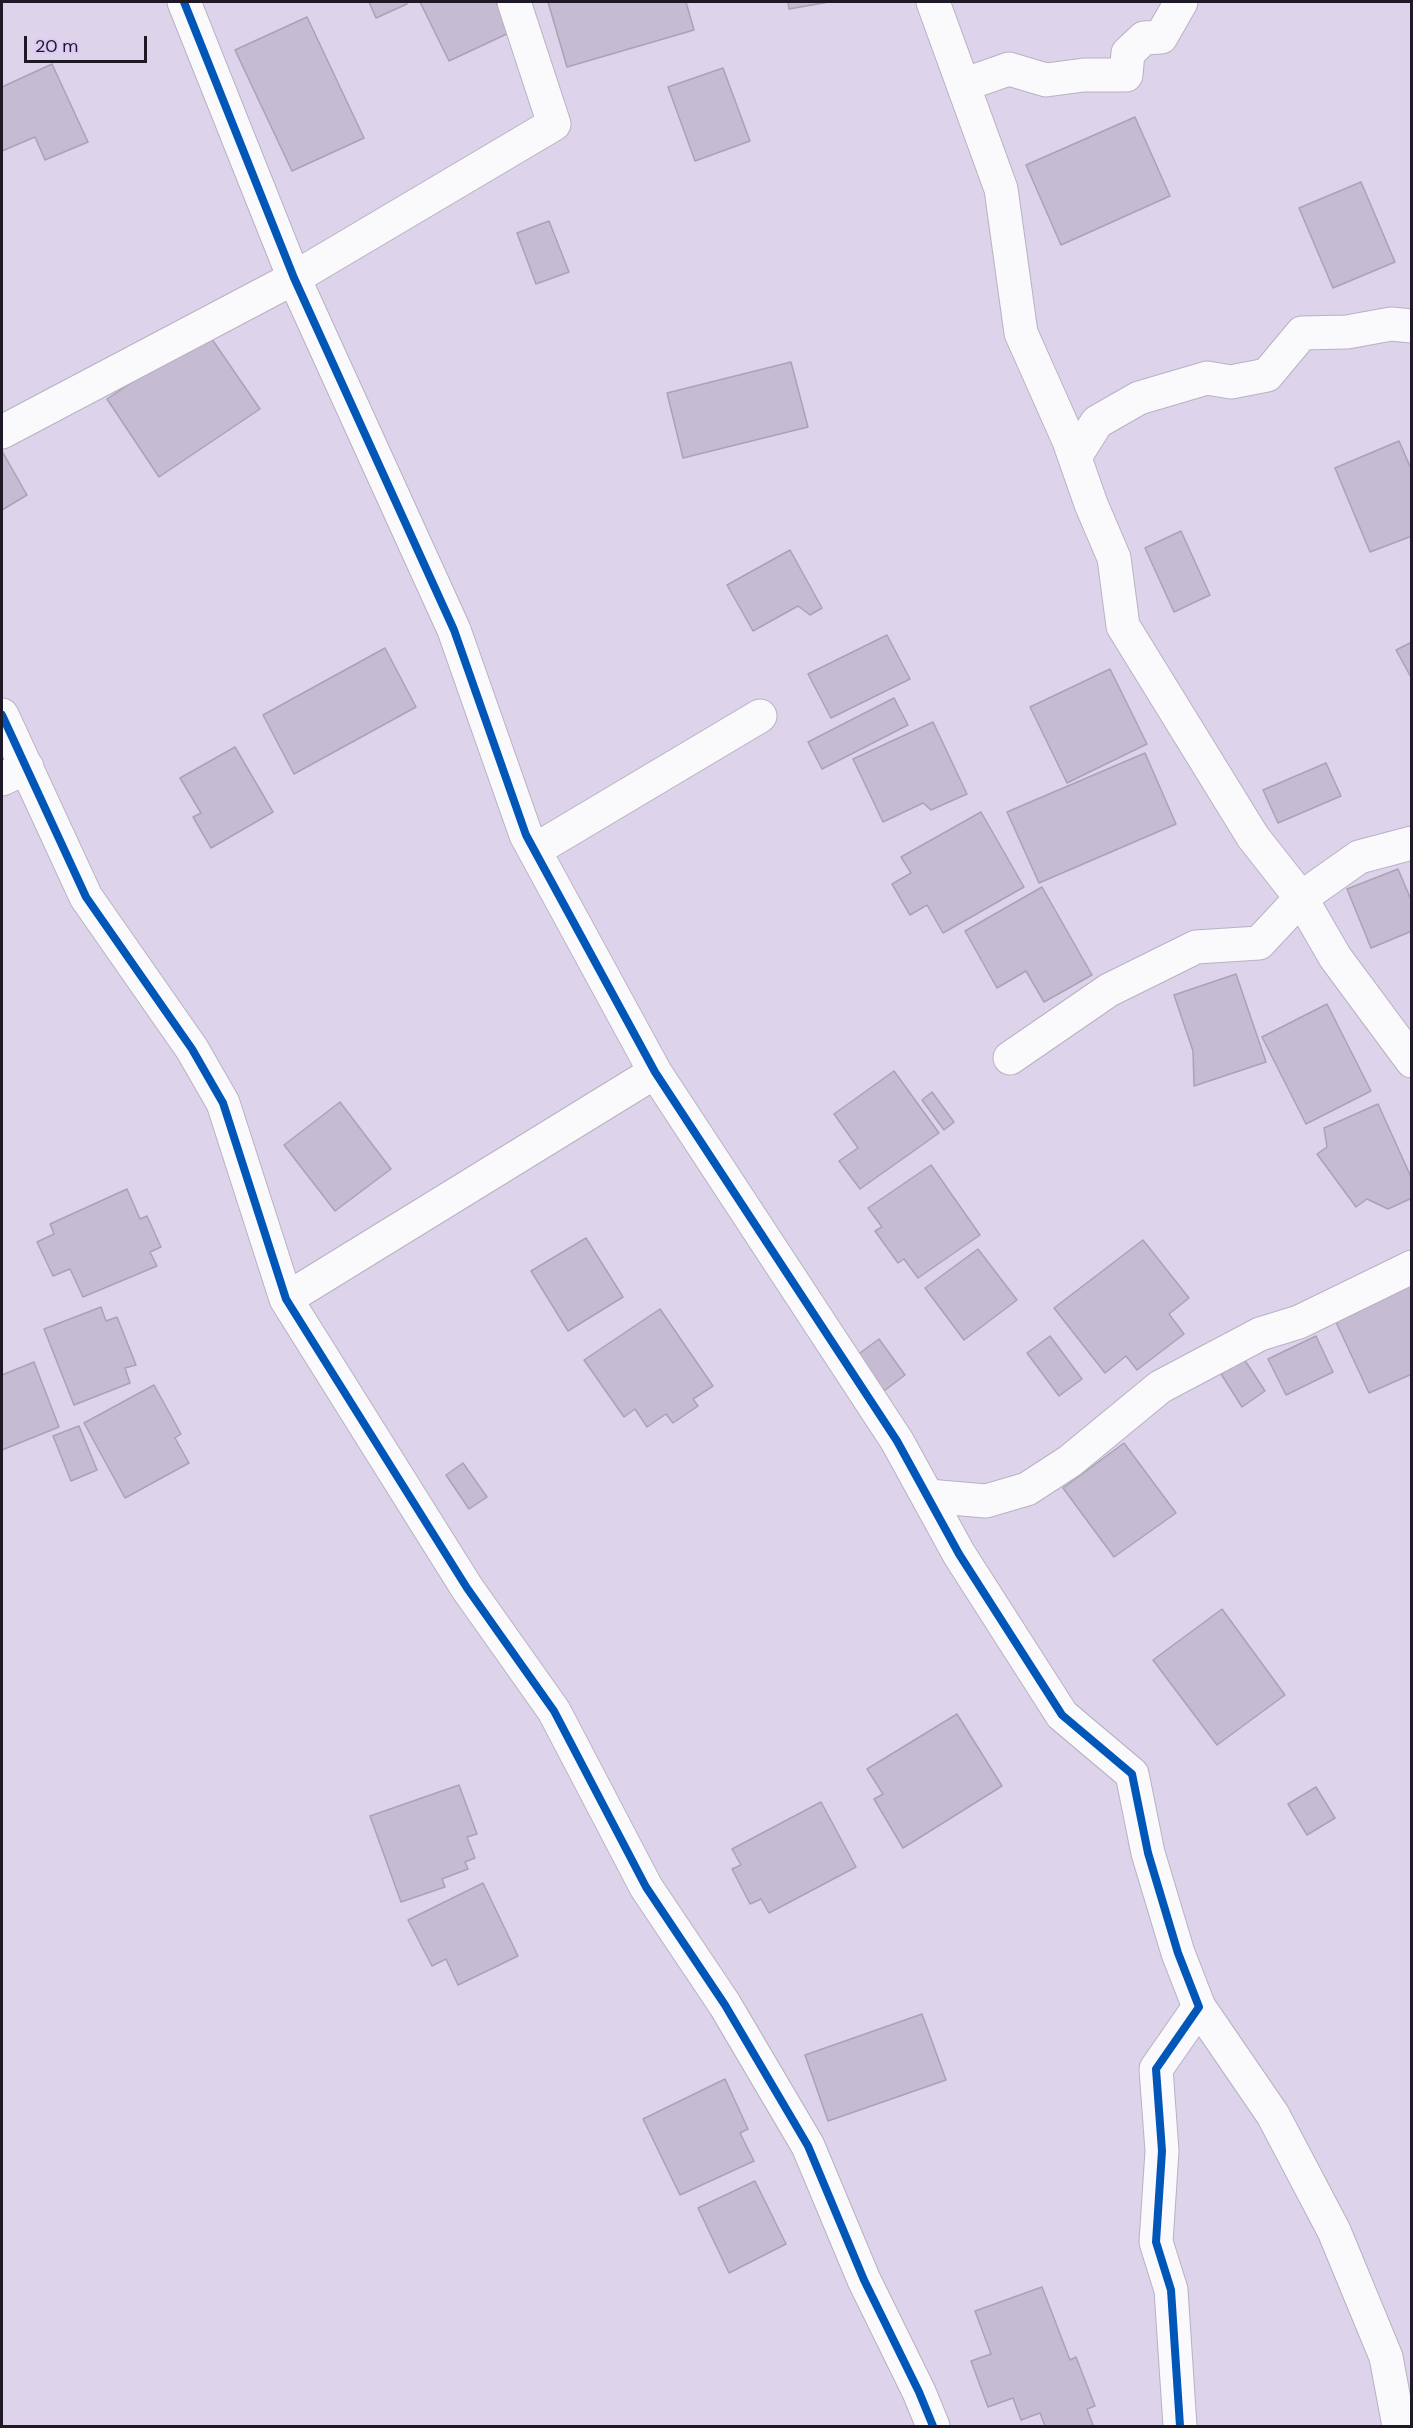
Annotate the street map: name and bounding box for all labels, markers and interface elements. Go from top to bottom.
scale bar [27,24,150,62]
text: 20 m [35,34,78,58]

